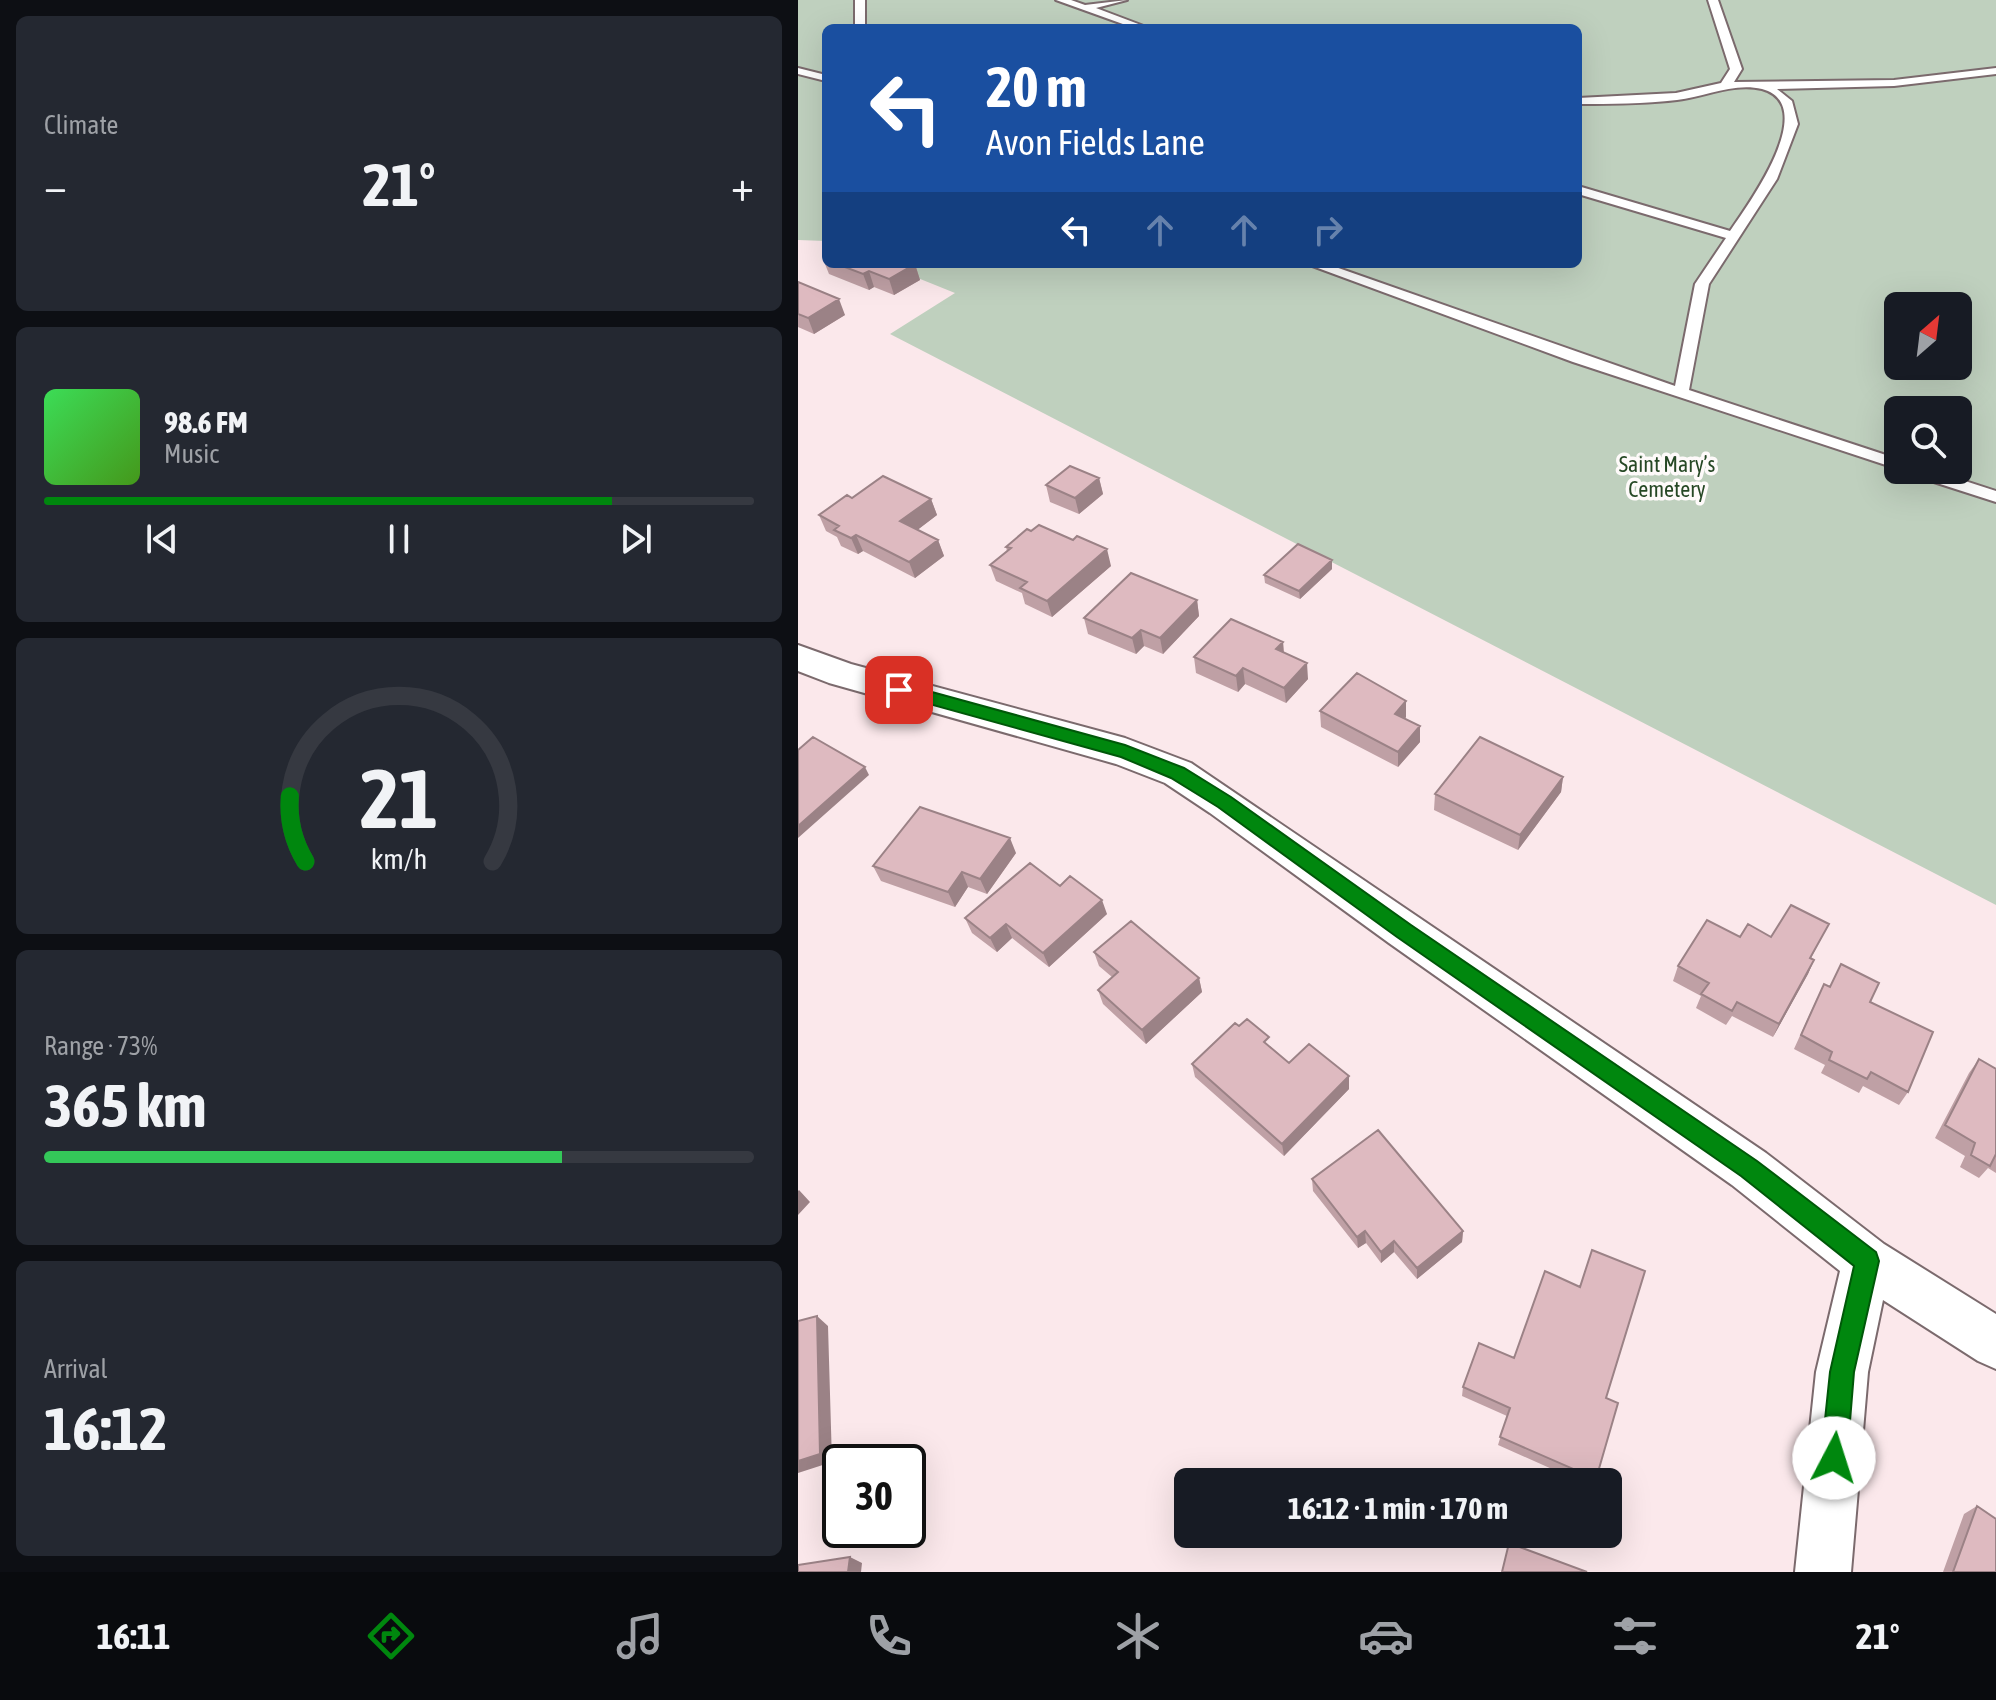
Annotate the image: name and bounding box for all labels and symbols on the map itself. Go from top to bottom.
north arrow [1884,292,1972,380]
park label: Saint Mary’s Cemetery [1619,451,1716,502]
pin [865,656,933,724]
position arrow [1792,1416,1876,1500]
speed limit sign: 30 [822,1444,926,1548]

